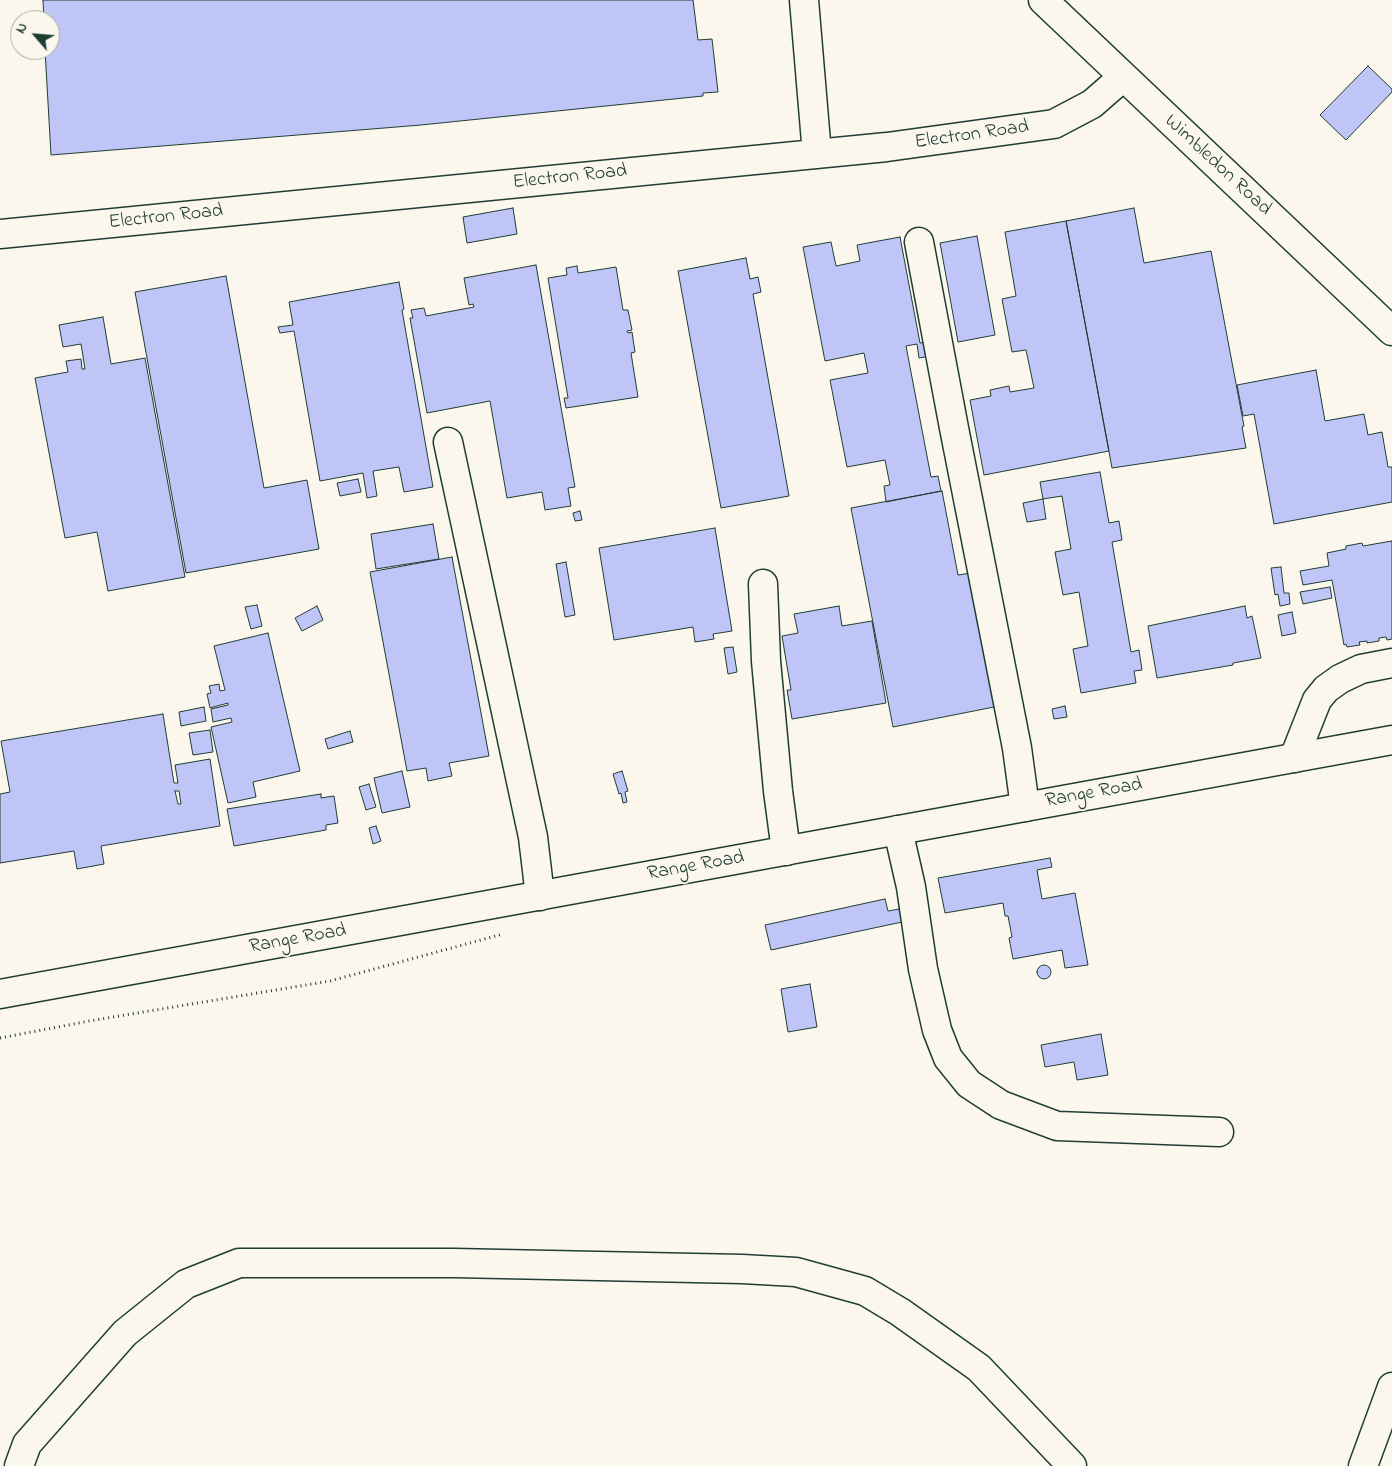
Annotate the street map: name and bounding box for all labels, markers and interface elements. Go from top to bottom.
north arrow [10,10,60,60]
text: N [11,19,34,37]
street label: Wimbledon Road [1158,110,1276,222]
street label: Electron Road [913,116,1031,156]
street label: Electron Road [512,160,628,196]
street label: Electron Road [108,200,224,236]
street label: Range Road [1044,774,1144,814]
street label: Range Road [646,847,746,887]
street label: Range Road [248,920,348,960]

